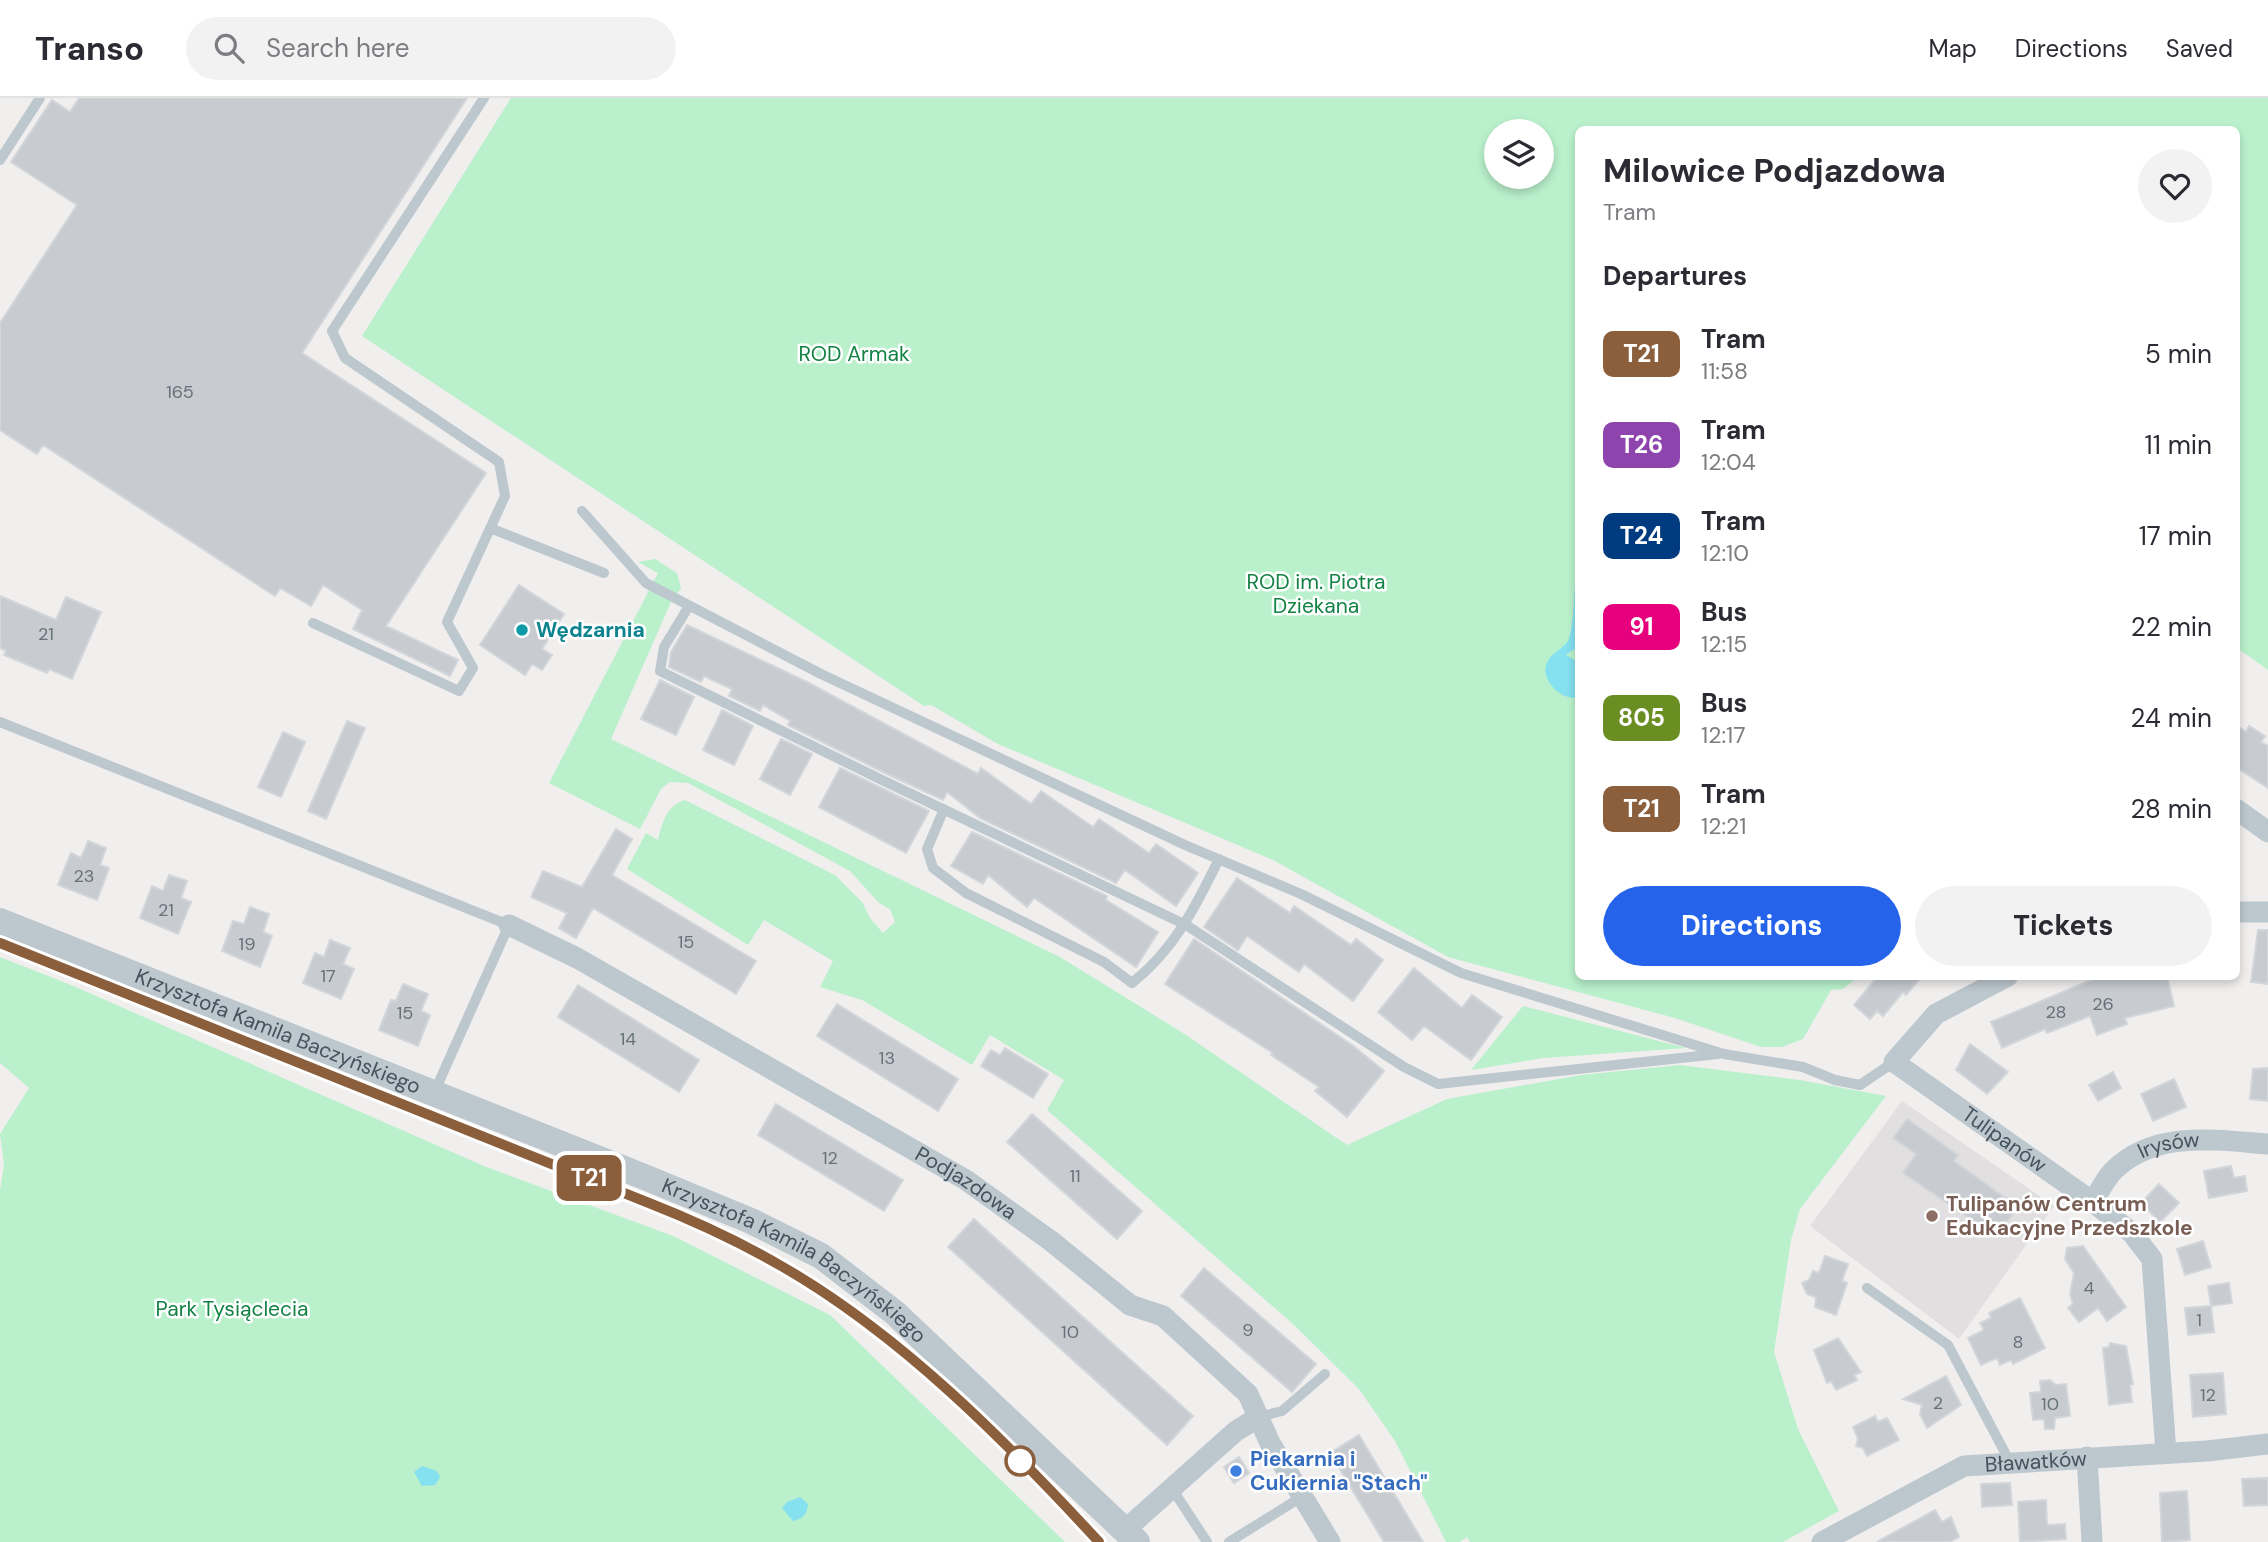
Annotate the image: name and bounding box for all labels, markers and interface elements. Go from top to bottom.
search box [186,17,676,80]
text: Transo [35,27,144,70]
icon: search [210,29,248,67]
text: Search here [266,31,410,65]
text: Map [1929,33,1977,64]
text: Directions [2015,33,2128,64]
text: Saved [2166,33,2233,64]
map controls [1484,119,1554,189]
button: layers [1484,119,1554,189]
text: Milowice Podjazdowa [1603,149,1946,192]
button: heart [2138,149,2212,223]
text: Tram [1603,197,1656,227]
text: Departures [1603,259,1747,293]
text: Tram [1701,322,1766,356]
text: 5 min [2145,337,2212,371]
text: T21 [1623,338,1660,369]
park label: ROD Armak [798,340,910,368]
text: 11:58 [1701,356,1748,386]
house number: 165 [166,380,194,404]
text: Tram [1701,413,1766,447]
text: 11 min [2145,428,2212,462]
text: T26 [1620,429,1663,460]
text: 12:04 [1701,447,1756,477]
text: Tram [1701,504,1766,538]
text: 17 min [2139,519,2212,553]
text: T24 [1620,520,1663,551]
text: 12:10 [1701,538,1749,568]
park label: ROD im. Piotra Dziekana [1247,568,1385,620]
text: Bus [1701,595,1747,629]
text: 22 min [2131,610,2212,644]
text: 91 [1630,611,1653,642]
place label: Wędzarnia [536,616,645,644]
house number: 21 [38,622,54,646]
marker: Wędzarnia [514,622,530,638]
text: 12:15 [1701,629,1747,659]
text: Bus [1701,686,1747,720]
text: 24 min [2130,701,2212,735]
text: 805 [1618,702,1665,733]
text: 12:17 [1701,720,1746,750]
text: Tram [1701,777,1766,811]
text: 28 min [2130,792,2212,826]
text: T21 [1623,793,1660,824]
text: 12:21 [1701,811,1747,841]
house number: 23 [73,864,95,888]
button: Directions [1603,886,1901,966]
button: Tickets [1915,886,2212,966]
house number: 21 [158,898,174,922]
house number: 15 [678,930,694,954]
house number: 19 [239,932,255,956]
street label: Krzysztofa Kamila Baczyńskiego [131,962,425,1101]
house number: 17 [320,964,336,988]
house number: 26 [2092,992,2114,1016]
house number: 28 [2045,1000,2067,1024]
house number: 15 [397,1001,413,1025]
house number: 14 [620,1027,636,1051]
house number: 13 [879,1046,895,1070]
street label: Tulipanów [1956,1100,2052,1179]
street label: Irysów [2133,1126,2200,1165]
street label: Podjazdowa [910,1140,1022,1226]
house number: 12 [822,1146,838,1170]
line badge: T21 [549,1155,629,1201]
text: T21 [571,1162,607,1193]
house number: 11 [1069,1164,1081,1188]
street label: Krzysztofa Kamila Baczyńskiego [658,1172,932,1349]
place label: Tulipanów Centrum Edukacyjne Przedszkole [1946,1190,2193,1242]
marker: Tulipanów Centrum Edukacyjne Przedszkole [1924,1208,1940,1224]
house number: 4 [2084,1276,2095,1300]
park label: Park Tysiąclecia [156,1295,308,1323]
house number: 1 [2196,1308,2202,1332]
house number: 9 [1242,1318,1254,1342]
house number: 10 [1061,1320,1079,1344]
house number: 8 [2013,1330,2023,1354]
house number: 12 [2200,1383,2216,1407]
house number: 2 [1933,1391,1943,1415]
house number: 10 [2041,1392,2059,1416]
street label: Bławatków [1984,1444,2088,1479]
place label: Piekarnia i Cukiernia "Stach" [1250,1445,1428,1497]
unlabelled marker [1005,1446,1035,1476]
marker: Piekarnia i Cukiernia "Stach" [1228,1463,1244,1479]

